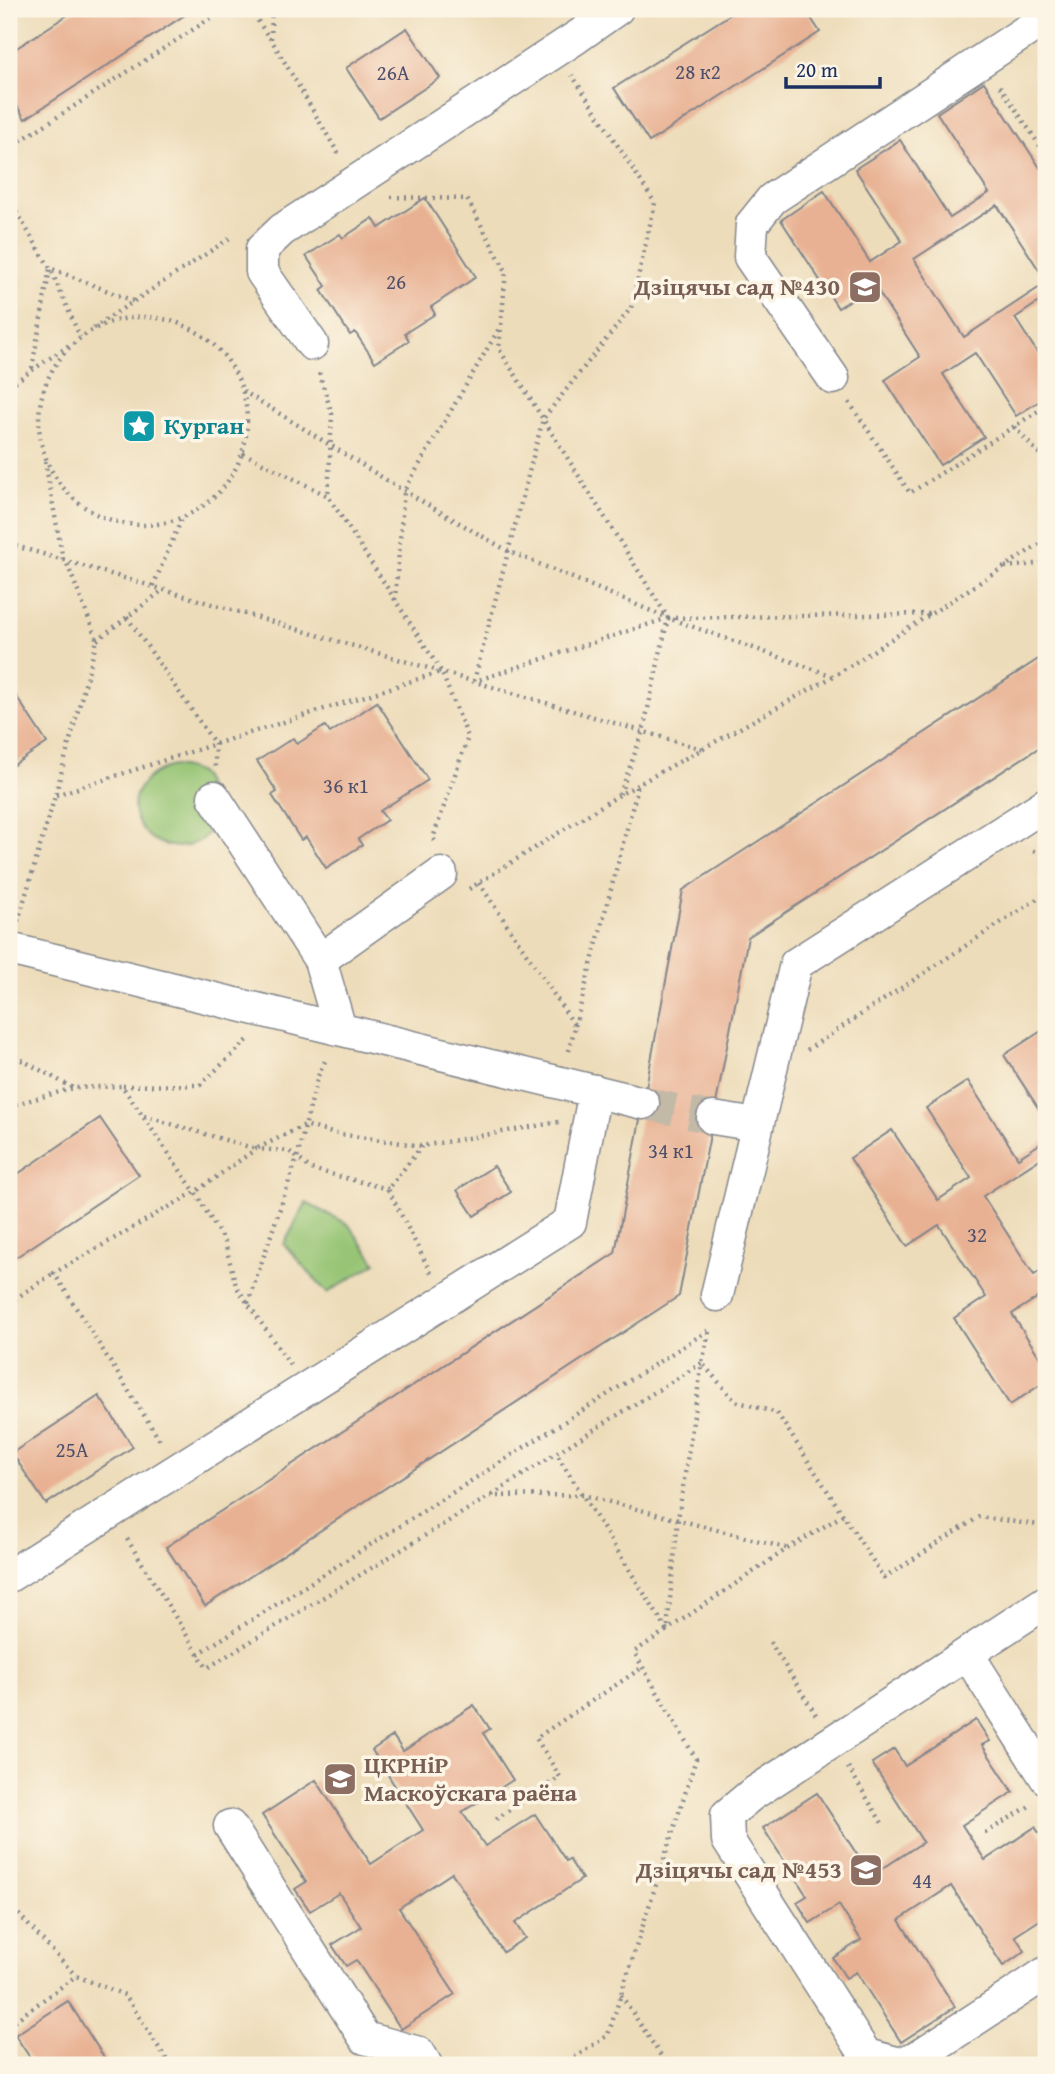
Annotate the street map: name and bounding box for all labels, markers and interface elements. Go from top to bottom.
scale bar [786,46,880,90]
text: 20 m [796,54,838,85]
house number: 28 к2 [675,56,721,87]
house number: 26А [377,57,410,88]
house number: 26 [386,266,406,297]
school or university icon: Дзіцячы сад №430 [846,268,884,306]
place label: Дзіцячы сад №430 [633,269,840,304]
place icon: Курган [120,407,158,445]
place label: Курган [164,408,244,443]
house number: 36 к1 [323,770,369,801]
house number: 34 к1 [648,1135,694,1166]
house number: 32 [967,1219,987,1250]
house number: 25А [56,1434,89,1465]
place label: ЦКРНіР Маскоўскага раёна [364,1747,578,1810]
school or university icon: ЦКРНіР Маскоўскага раёна [321,1760,359,1798]
school or university icon: Дзіцячы сад №453 [847,1851,885,1889]
place label: Дзіцячы сад №453 [635,1852,842,1887]
house number: 44 [912,1865,932,1896]

